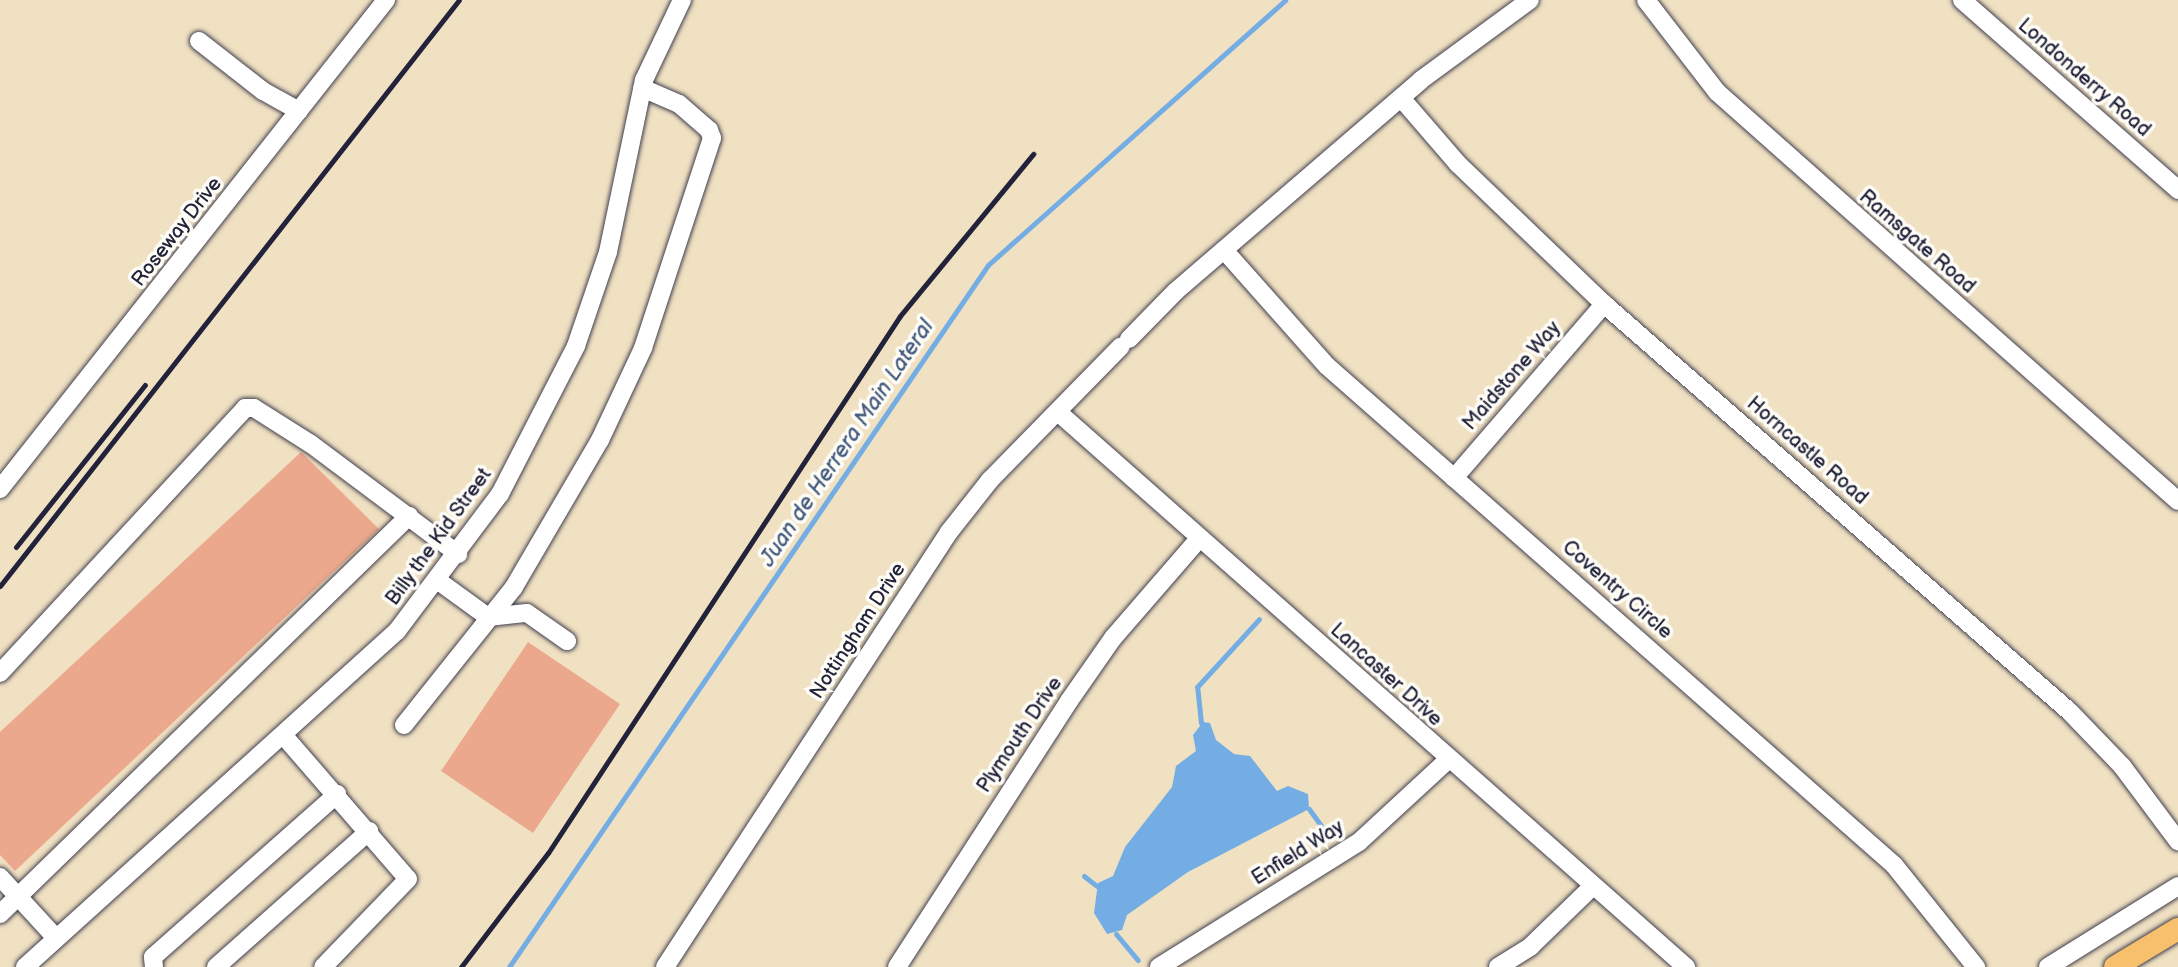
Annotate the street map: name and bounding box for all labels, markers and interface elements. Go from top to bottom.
street label: Londonderry Road [2012,13,2156,143]
street label: Roseway Drive [126,172,228,292]
street label: Ramsgate Road [1854,185,1980,299]
water label: Juan de Herrera Main Lateral [754,315,940,571]
street label: Maidstone Way [1458,316,1566,436]
street label: Horncastle Road [1742,392,1872,510]
street label: Billy the Kid Street [381,463,497,611]
street label: Coventry Circle [1557,535,1677,645]
street label: Nottingham Drive [805,559,911,703]
street label: Lancaster Drive [1325,618,1447,732]
street label: Plymouth Drive [972,673,1068,797]
street label: Enfield Way [1247,815,1349,891]

